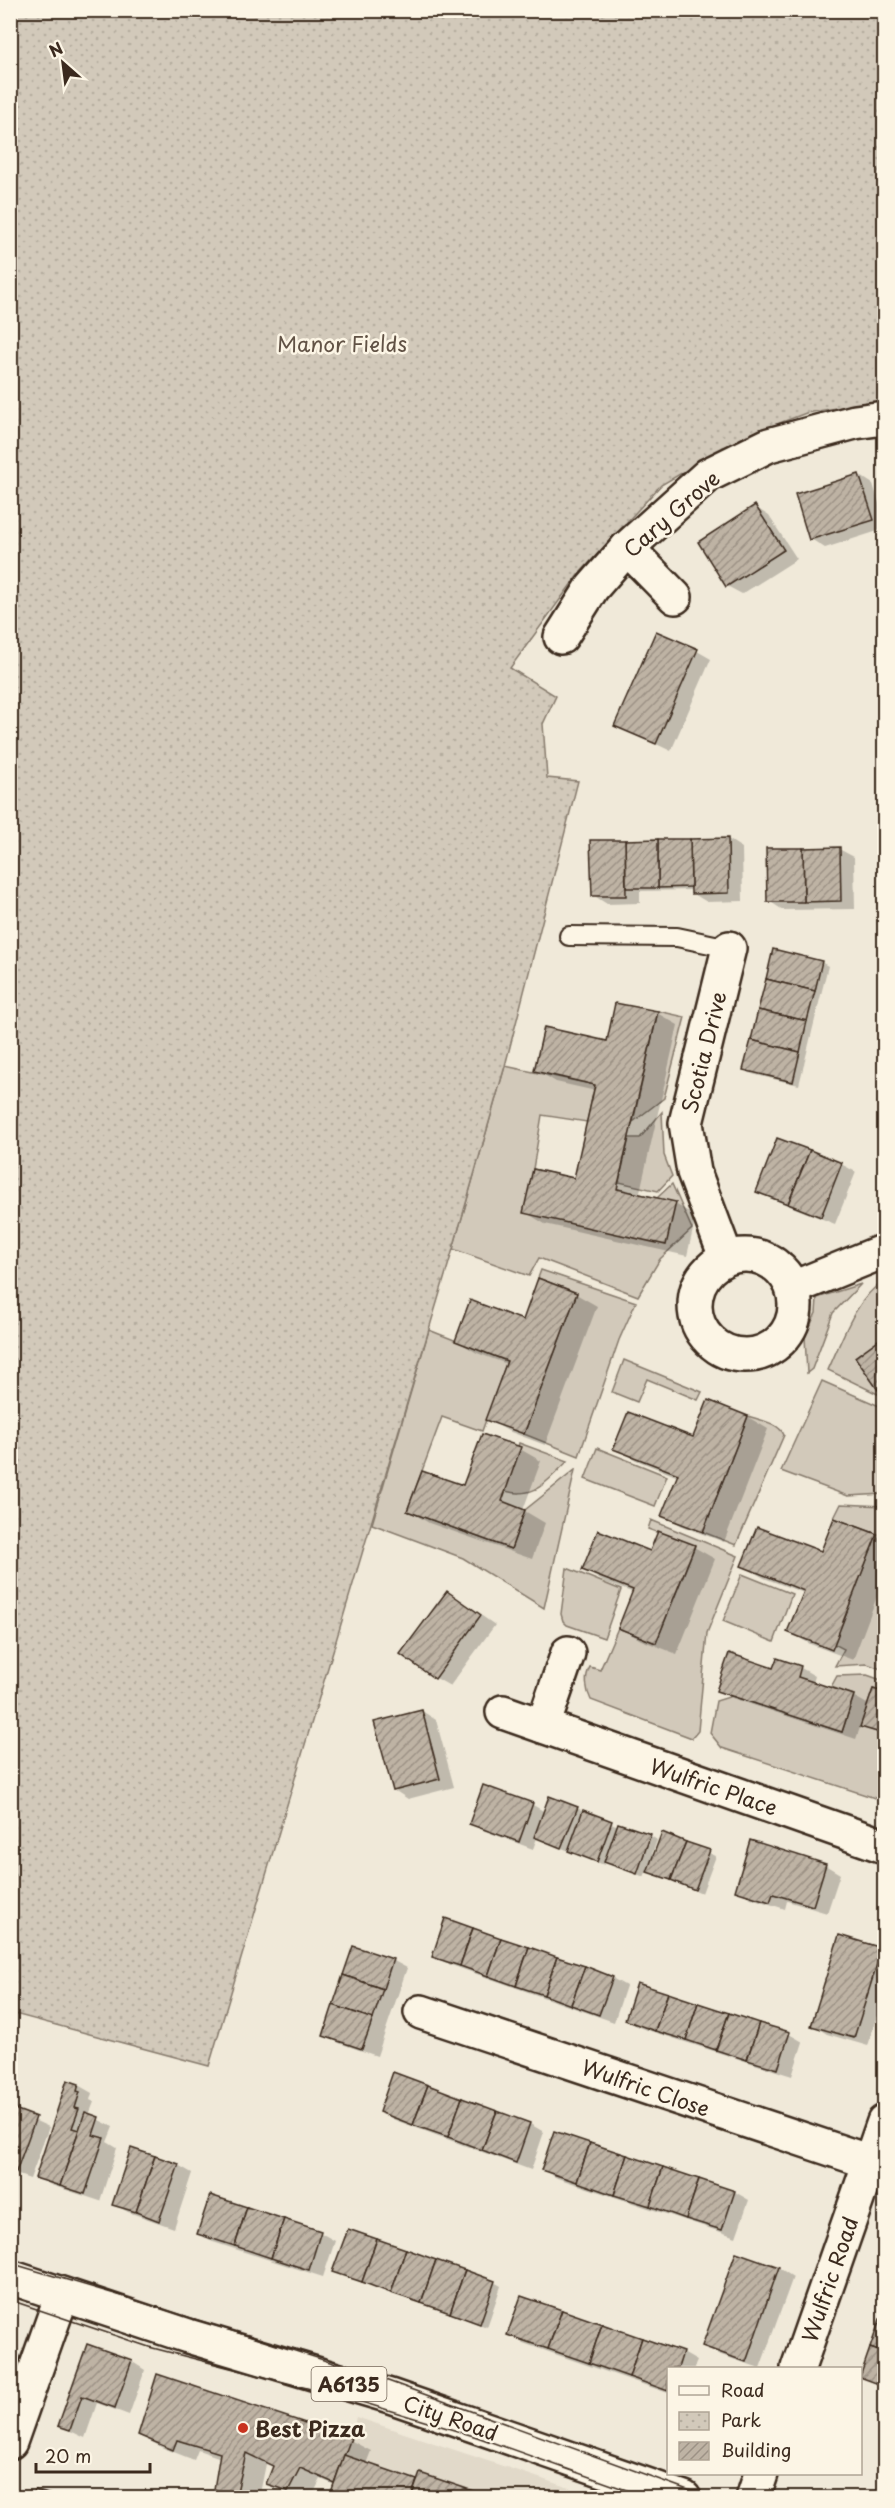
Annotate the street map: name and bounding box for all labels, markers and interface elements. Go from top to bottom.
north arrow [33,33,93,93]
text: N [44,35,67,62]
park label: Manor Fields [277,327,407,359]
street label: Cary Grove [616,462,726,564]
street label: Scotia Drive [672,987,734,1117]
street label: Wulfric Place [646,1749,782,1823]
street label: Wulfric Close [578,2050,714,2124]
street label: Wulfric Road [793,2212,865,2346]
road number: A6135 [312,2367,386,2401]
legend [667,2367,862,2475]
text: Road [721,2376,765,2403]
street label: City Road [399,2386,503,2448]
text: Park [721,2406,761,2433]
place label: Best Pizza [255,2412,365,2444]
marker: Best Pizza [236,2421,250,2435]
scale bar [36,2436,150,2474]
text: Building [721,2436,791,2463]
text: 20 m [45,2442,91,2469]

